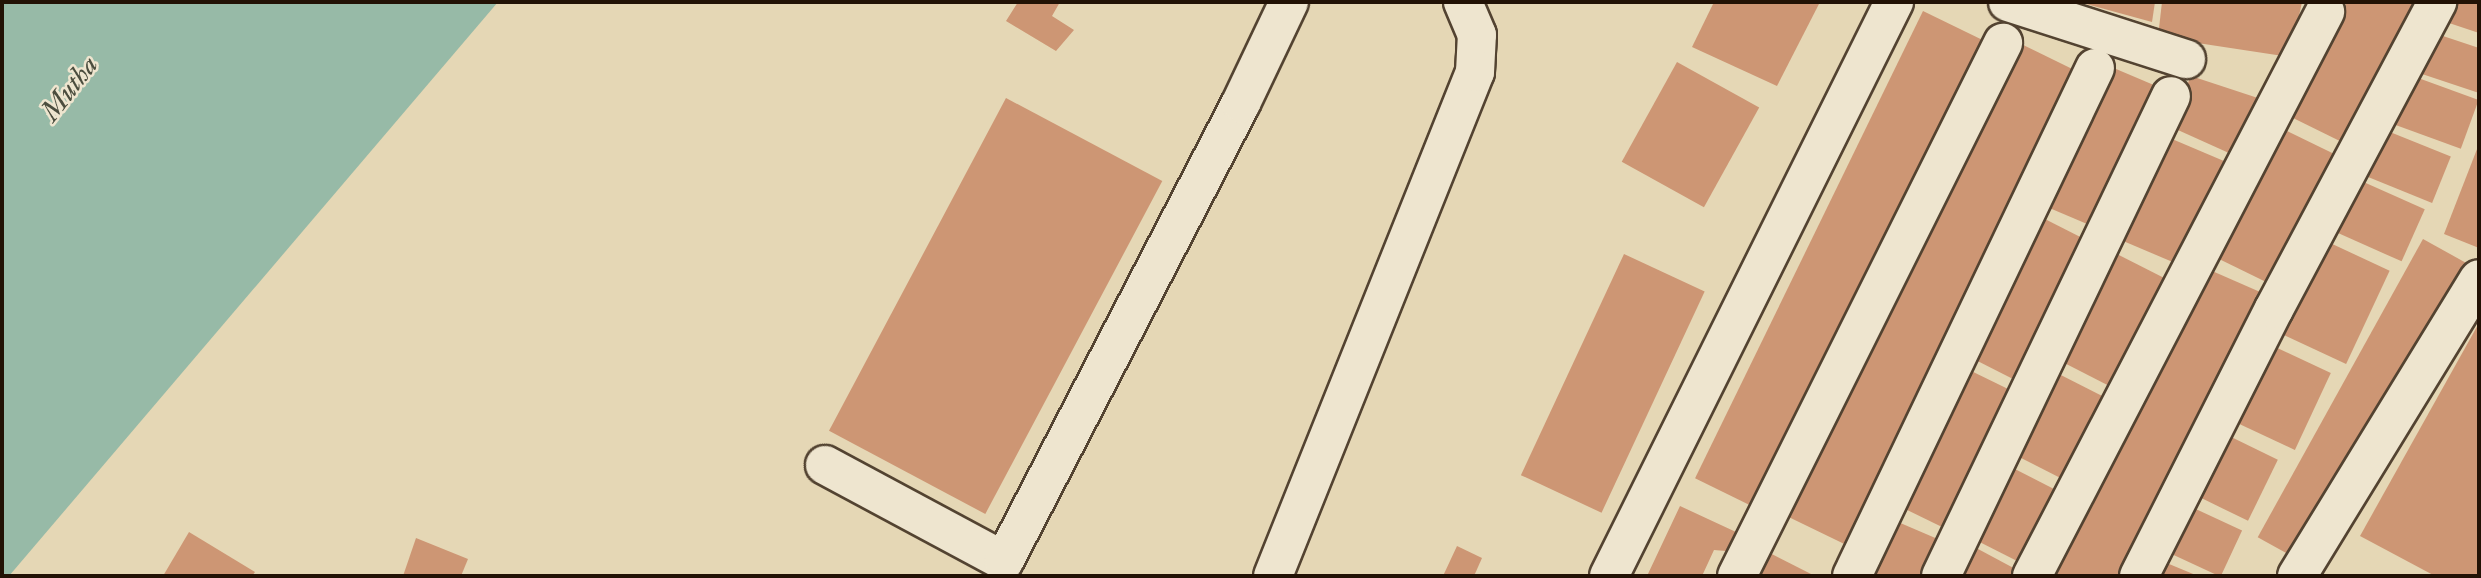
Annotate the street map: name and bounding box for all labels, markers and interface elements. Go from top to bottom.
water label: Mutha [34,50,106,128]

